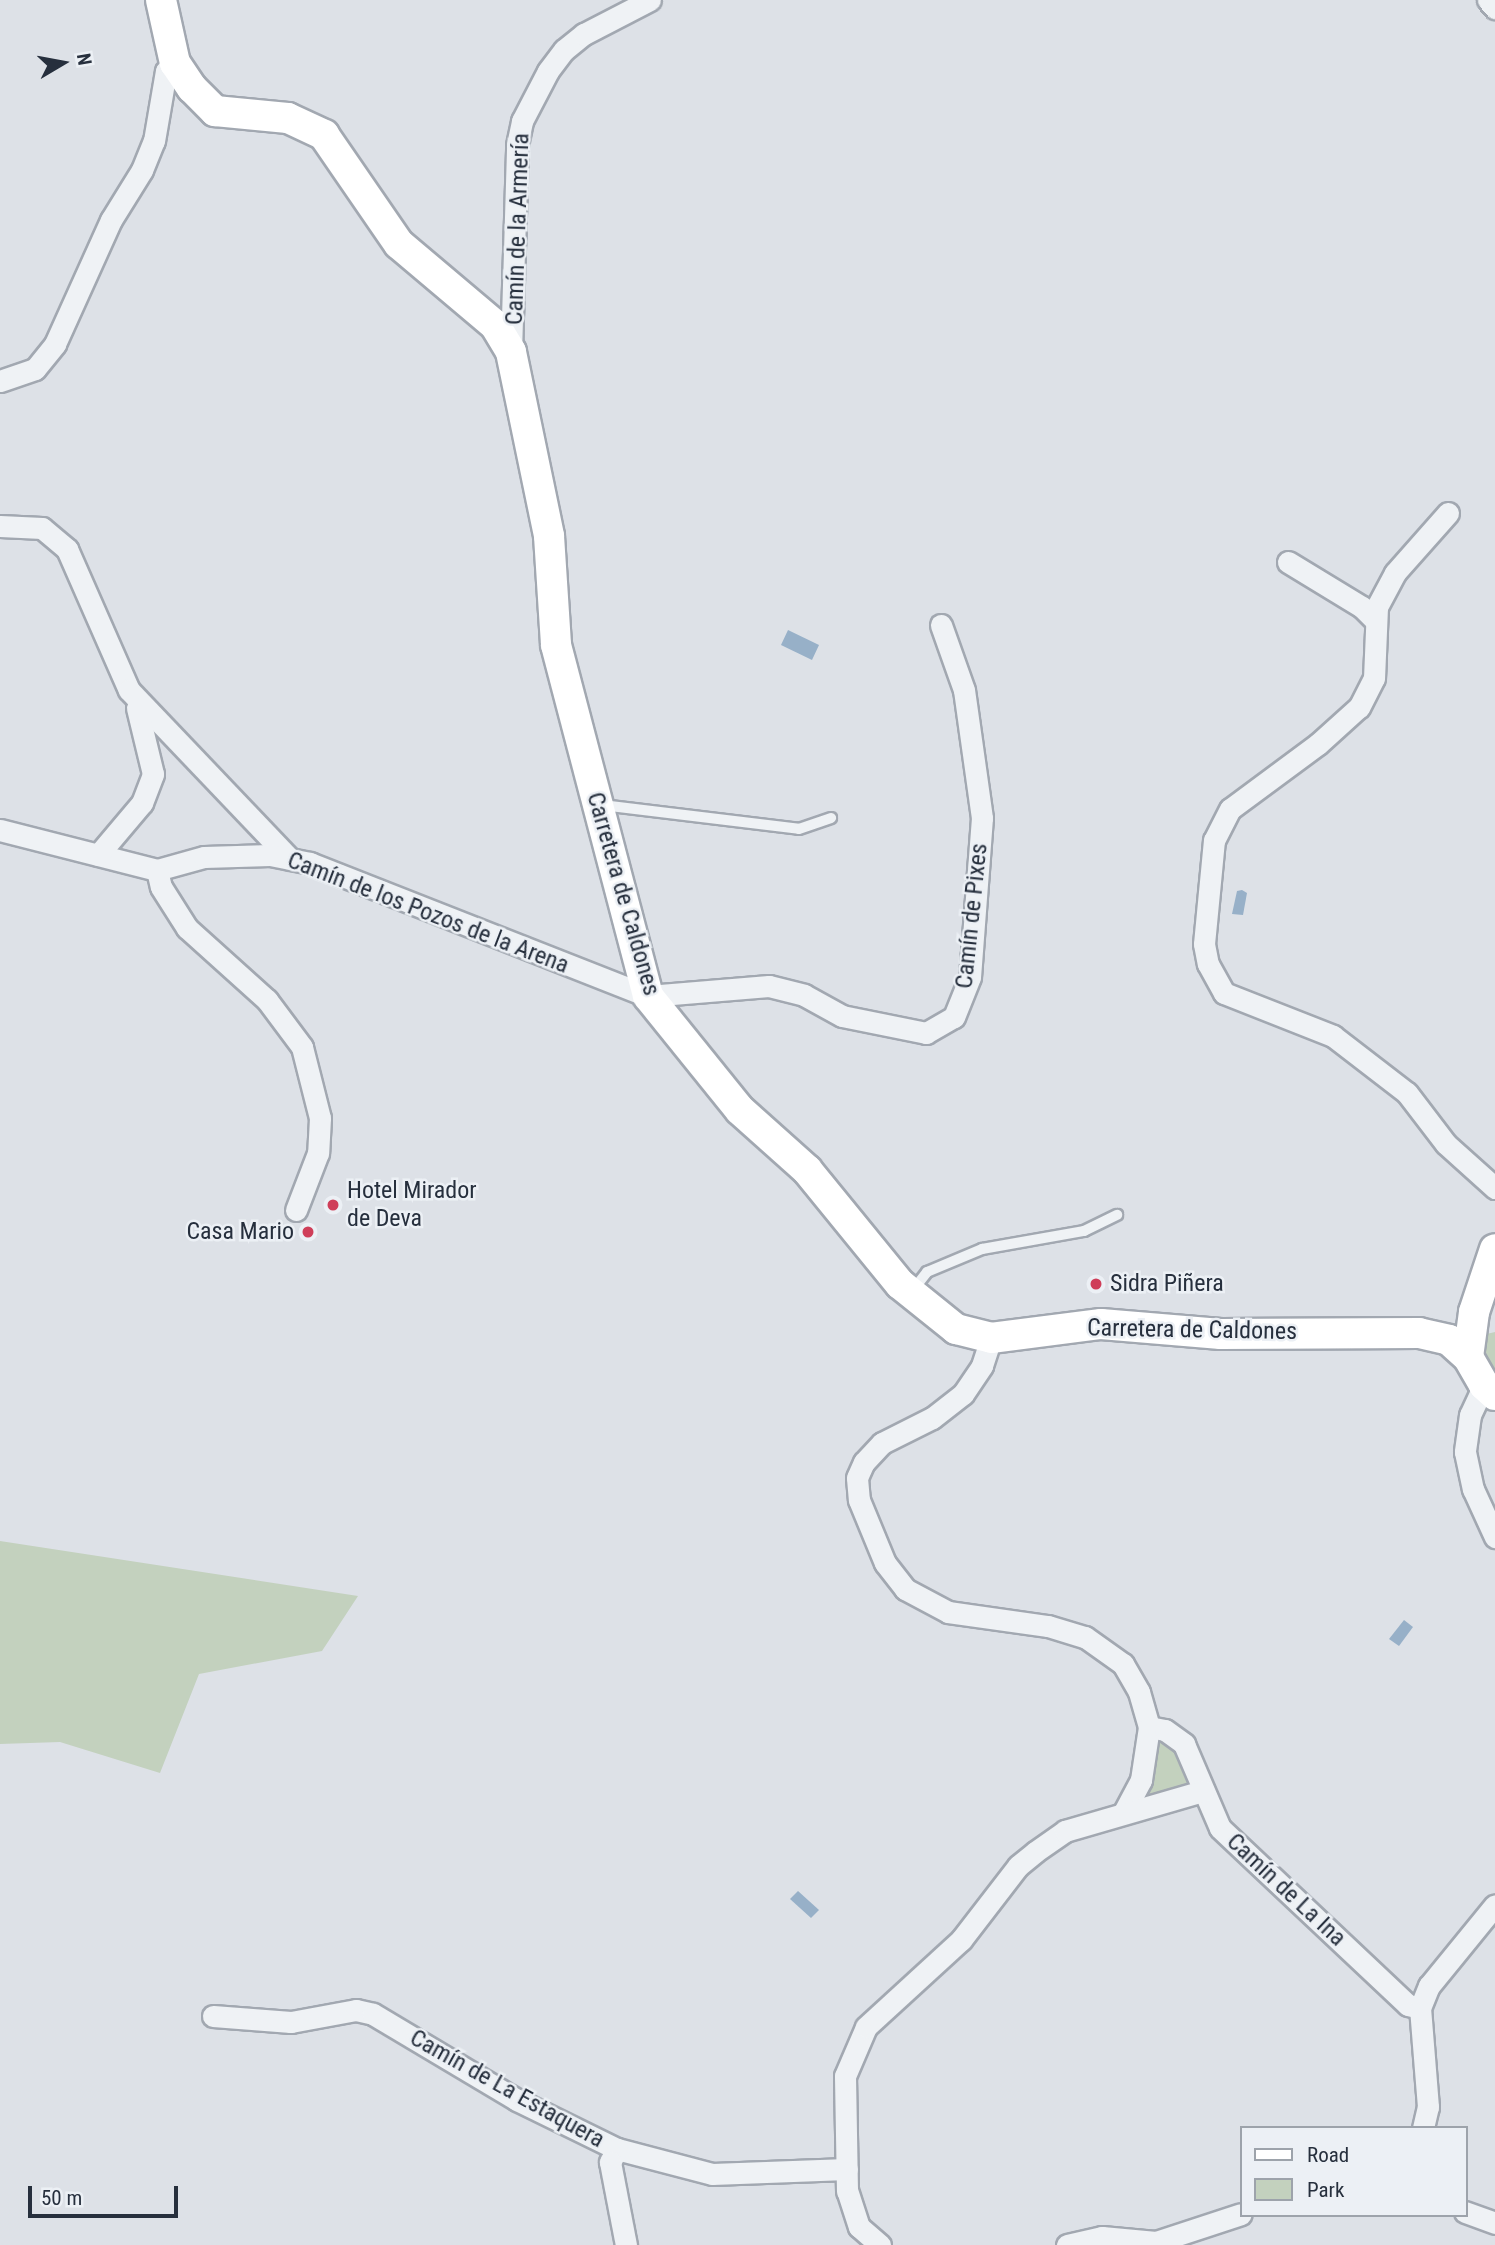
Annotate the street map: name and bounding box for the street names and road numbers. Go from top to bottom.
street label: Camín de la Armería [500,133,536,325]
street label: Carretera de Caldones [580,789,666,999]
street label: Camín de Pixes [950,842,994,990]
street label: Camín de los Pozos de la Arena [283,846,573,980]
street label: Carretera de Caldones [1087,1314,1297,1346]
street label: Camín de La Ina [1221,1828,1351,1952]
street label: Camín de La Estaquera [405,2024,609,2154]

